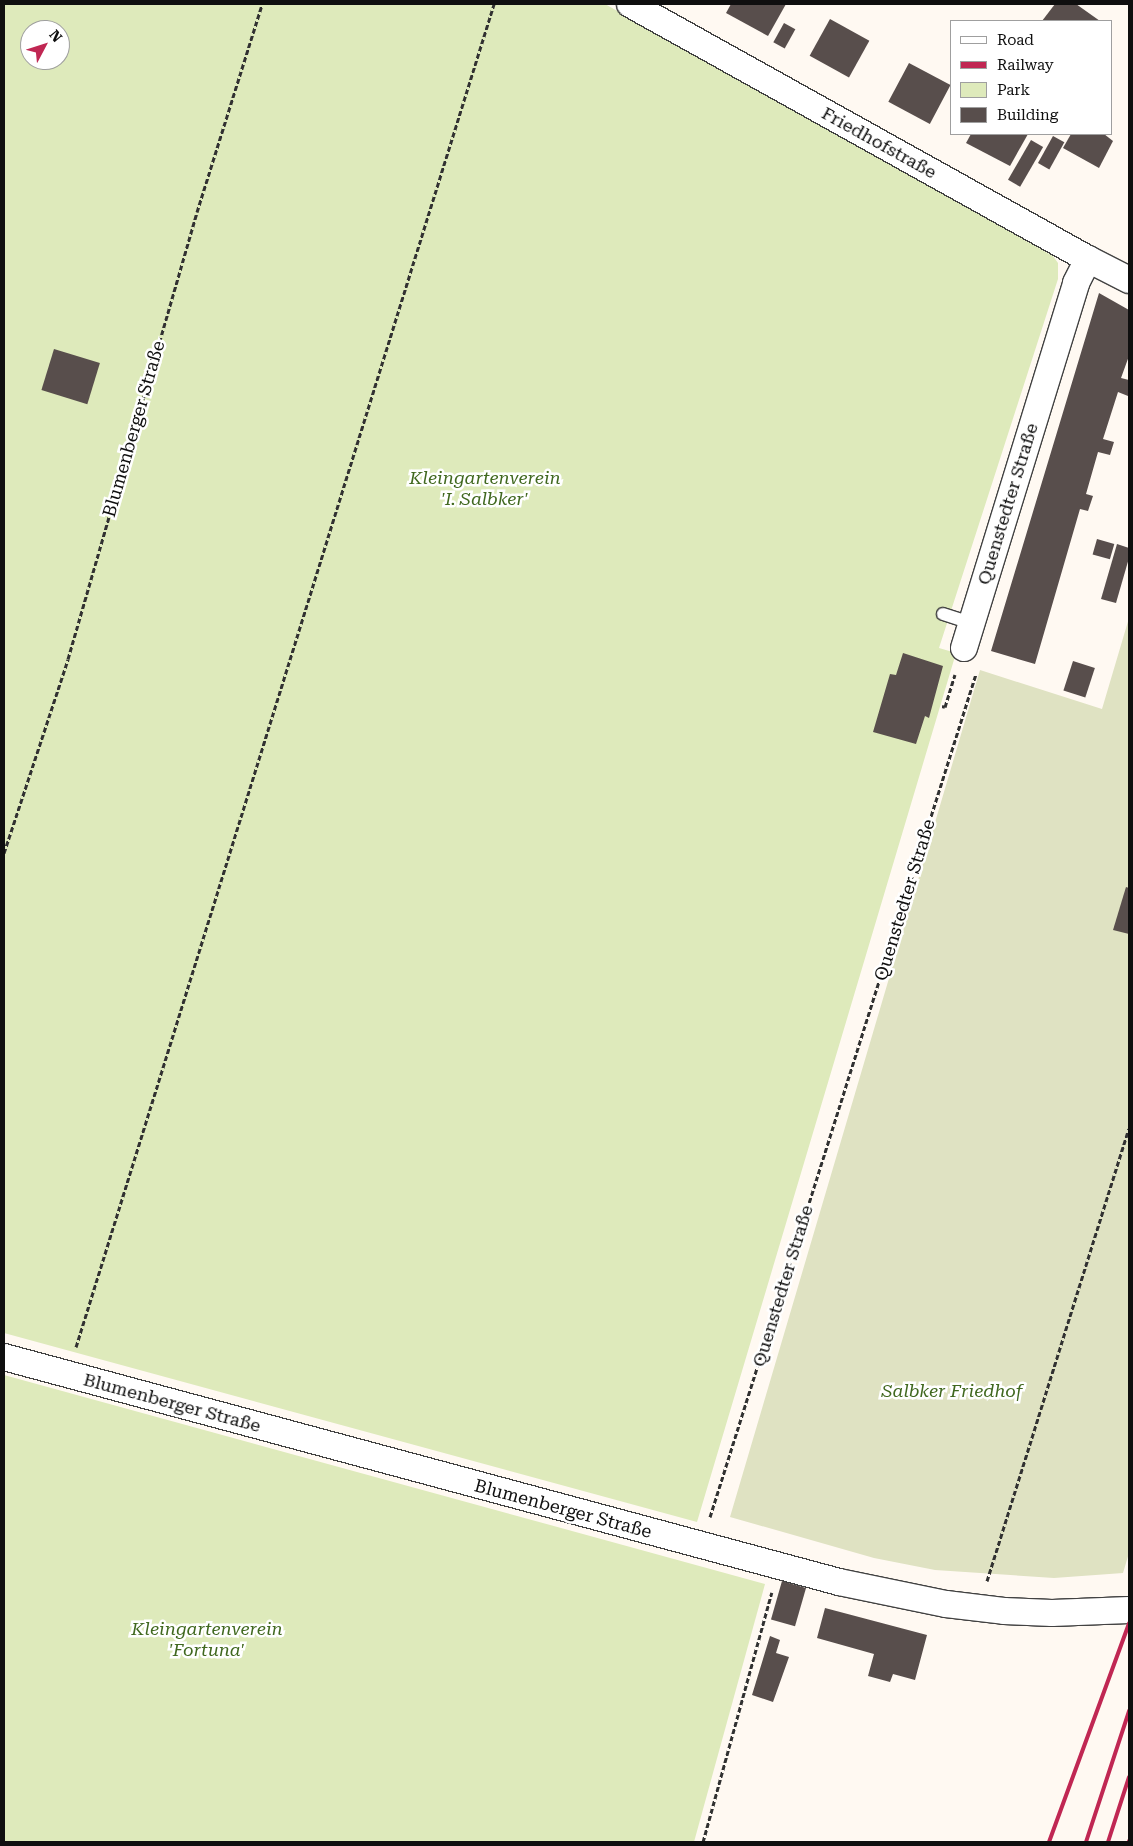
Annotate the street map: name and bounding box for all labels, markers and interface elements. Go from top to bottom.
north arrow [20,20,70,70]
legend [950,20,1113,135]
text: N [46,27,65,45]
text: Road [997,31,1034,49]
text: Railway [997,56,1054,74]
text: Park [997,81,1030,99]
street label: Friedhofstraße [818,103,940,183]
text: Building [997,106,1058,124]
street label: Blumenberger Straße [98,338,170,520]
street label: Quenstedter Straße [973,421,1043,587]
park label: Kleingartenverein 'I. Salbker' [409,468,561,510]
street label: Quenstedter Straße [870,817,940,983]
street label: Quenstedter Straße [748,1203,818,1369]
street label: Blumenberger Straße [81,1369,263,1437]
park label: Salbker Friedhof [882,1380,1022,1402]
street label: Blumenberger Straße [472,1475,654,1543]
park label: Kleingartenverein 'Fortuna' [131,1619,283,1662]

